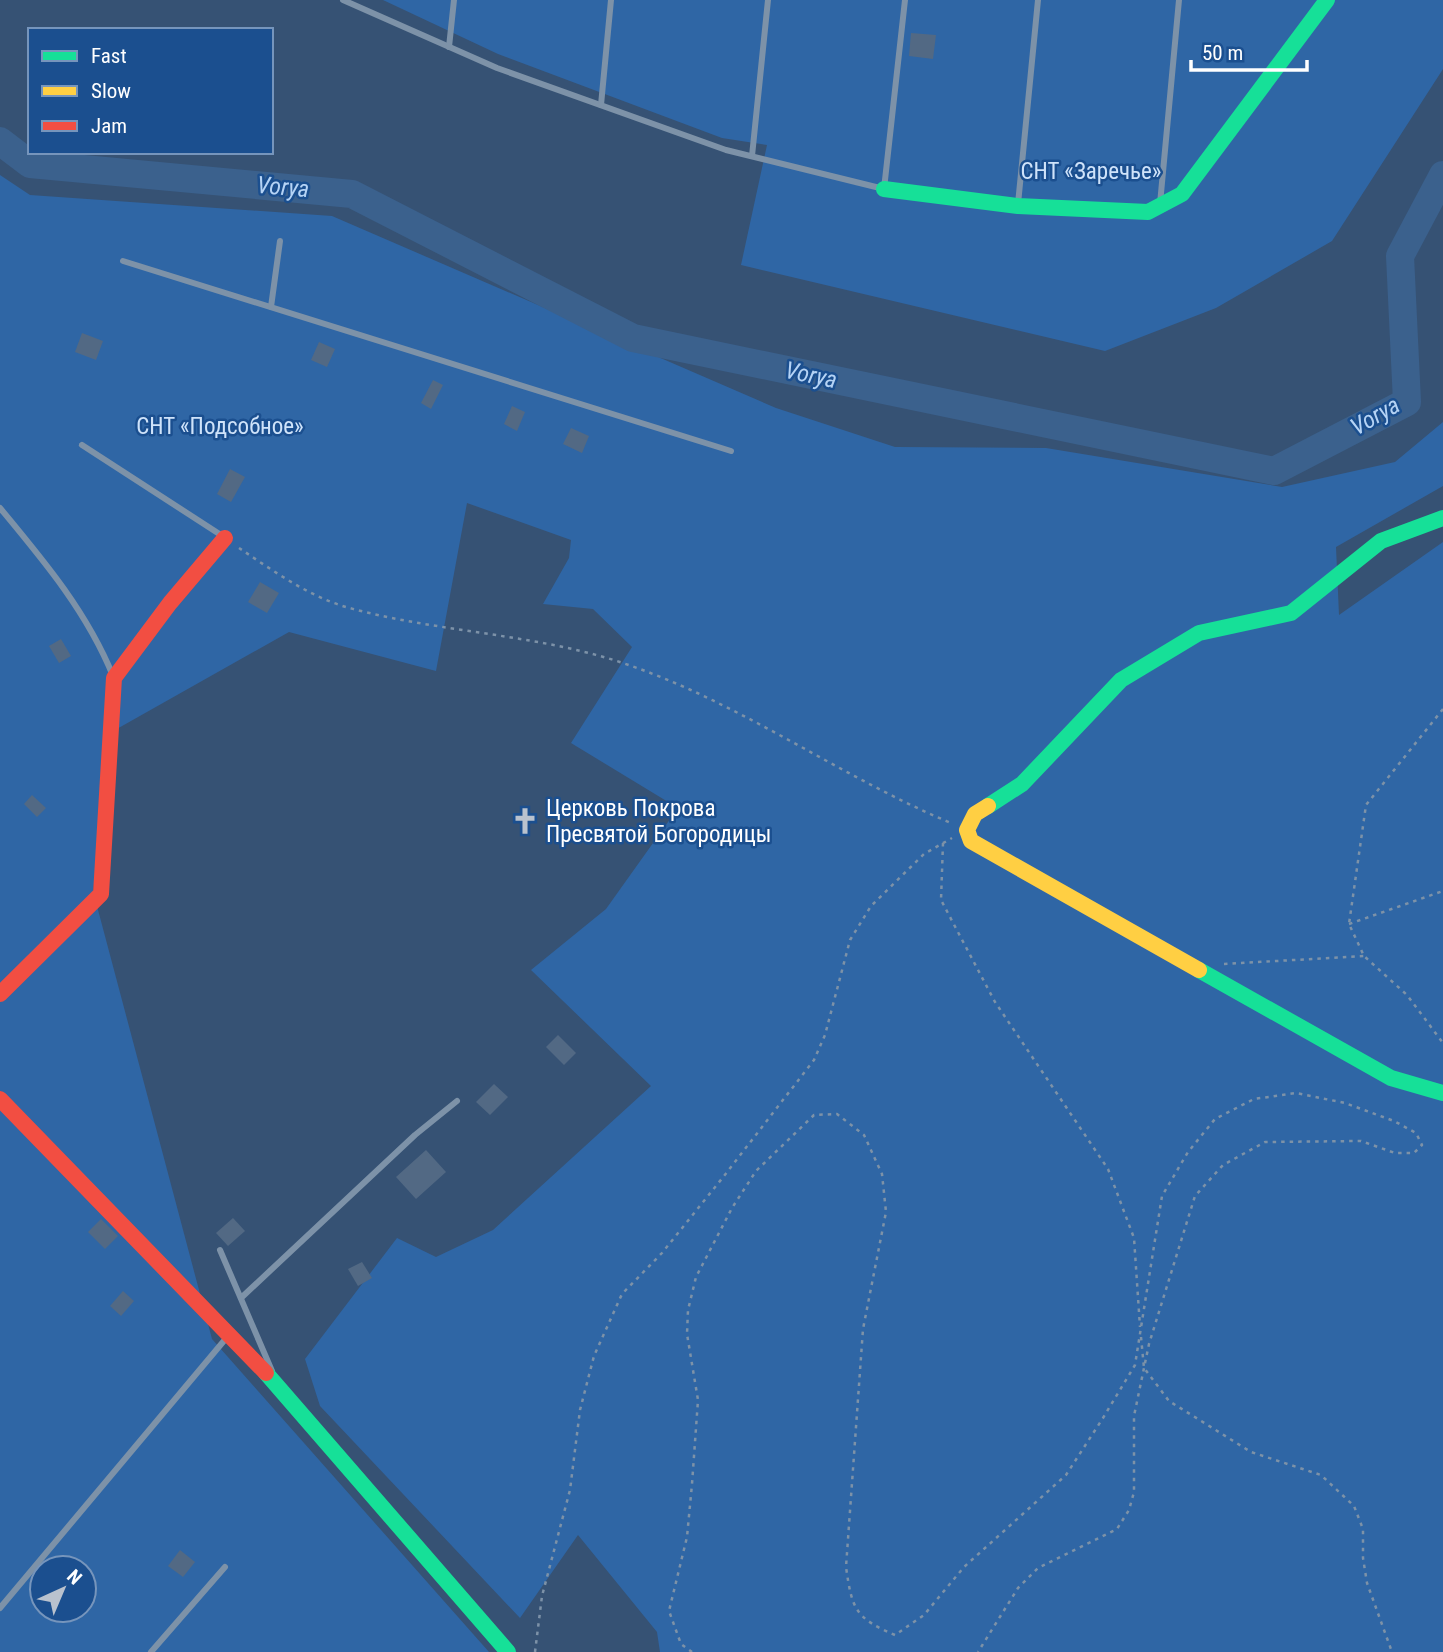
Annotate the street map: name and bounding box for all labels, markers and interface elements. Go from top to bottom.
legend [28,28,273,154]
scale bar [1191,28,1306,72]
text: 50 m [1202,41,1243,65]
text: Fast [91,44,127,68]
text: Slow [91,79,131,103]
text: Jam [91,114,127,138]
park label: СНТ «Заречье» [1021,158,1161,185]
water label: Vorya [256,171,310,203]
water label: Vorya [783,356,839,394]
water label: Vorya [1345,391,1405,441]
park label: СНТ «Подсобное» [136,413,304,440]
place label: Церковь Покрова Пресвятой Богородицы [546,795,771,848]
church icon: Церковь Покрова Пресвятой Богородицы [510,806,540,836]
north arrow [28,1554,98,1624]
text: N [62,1565,87,1589]

